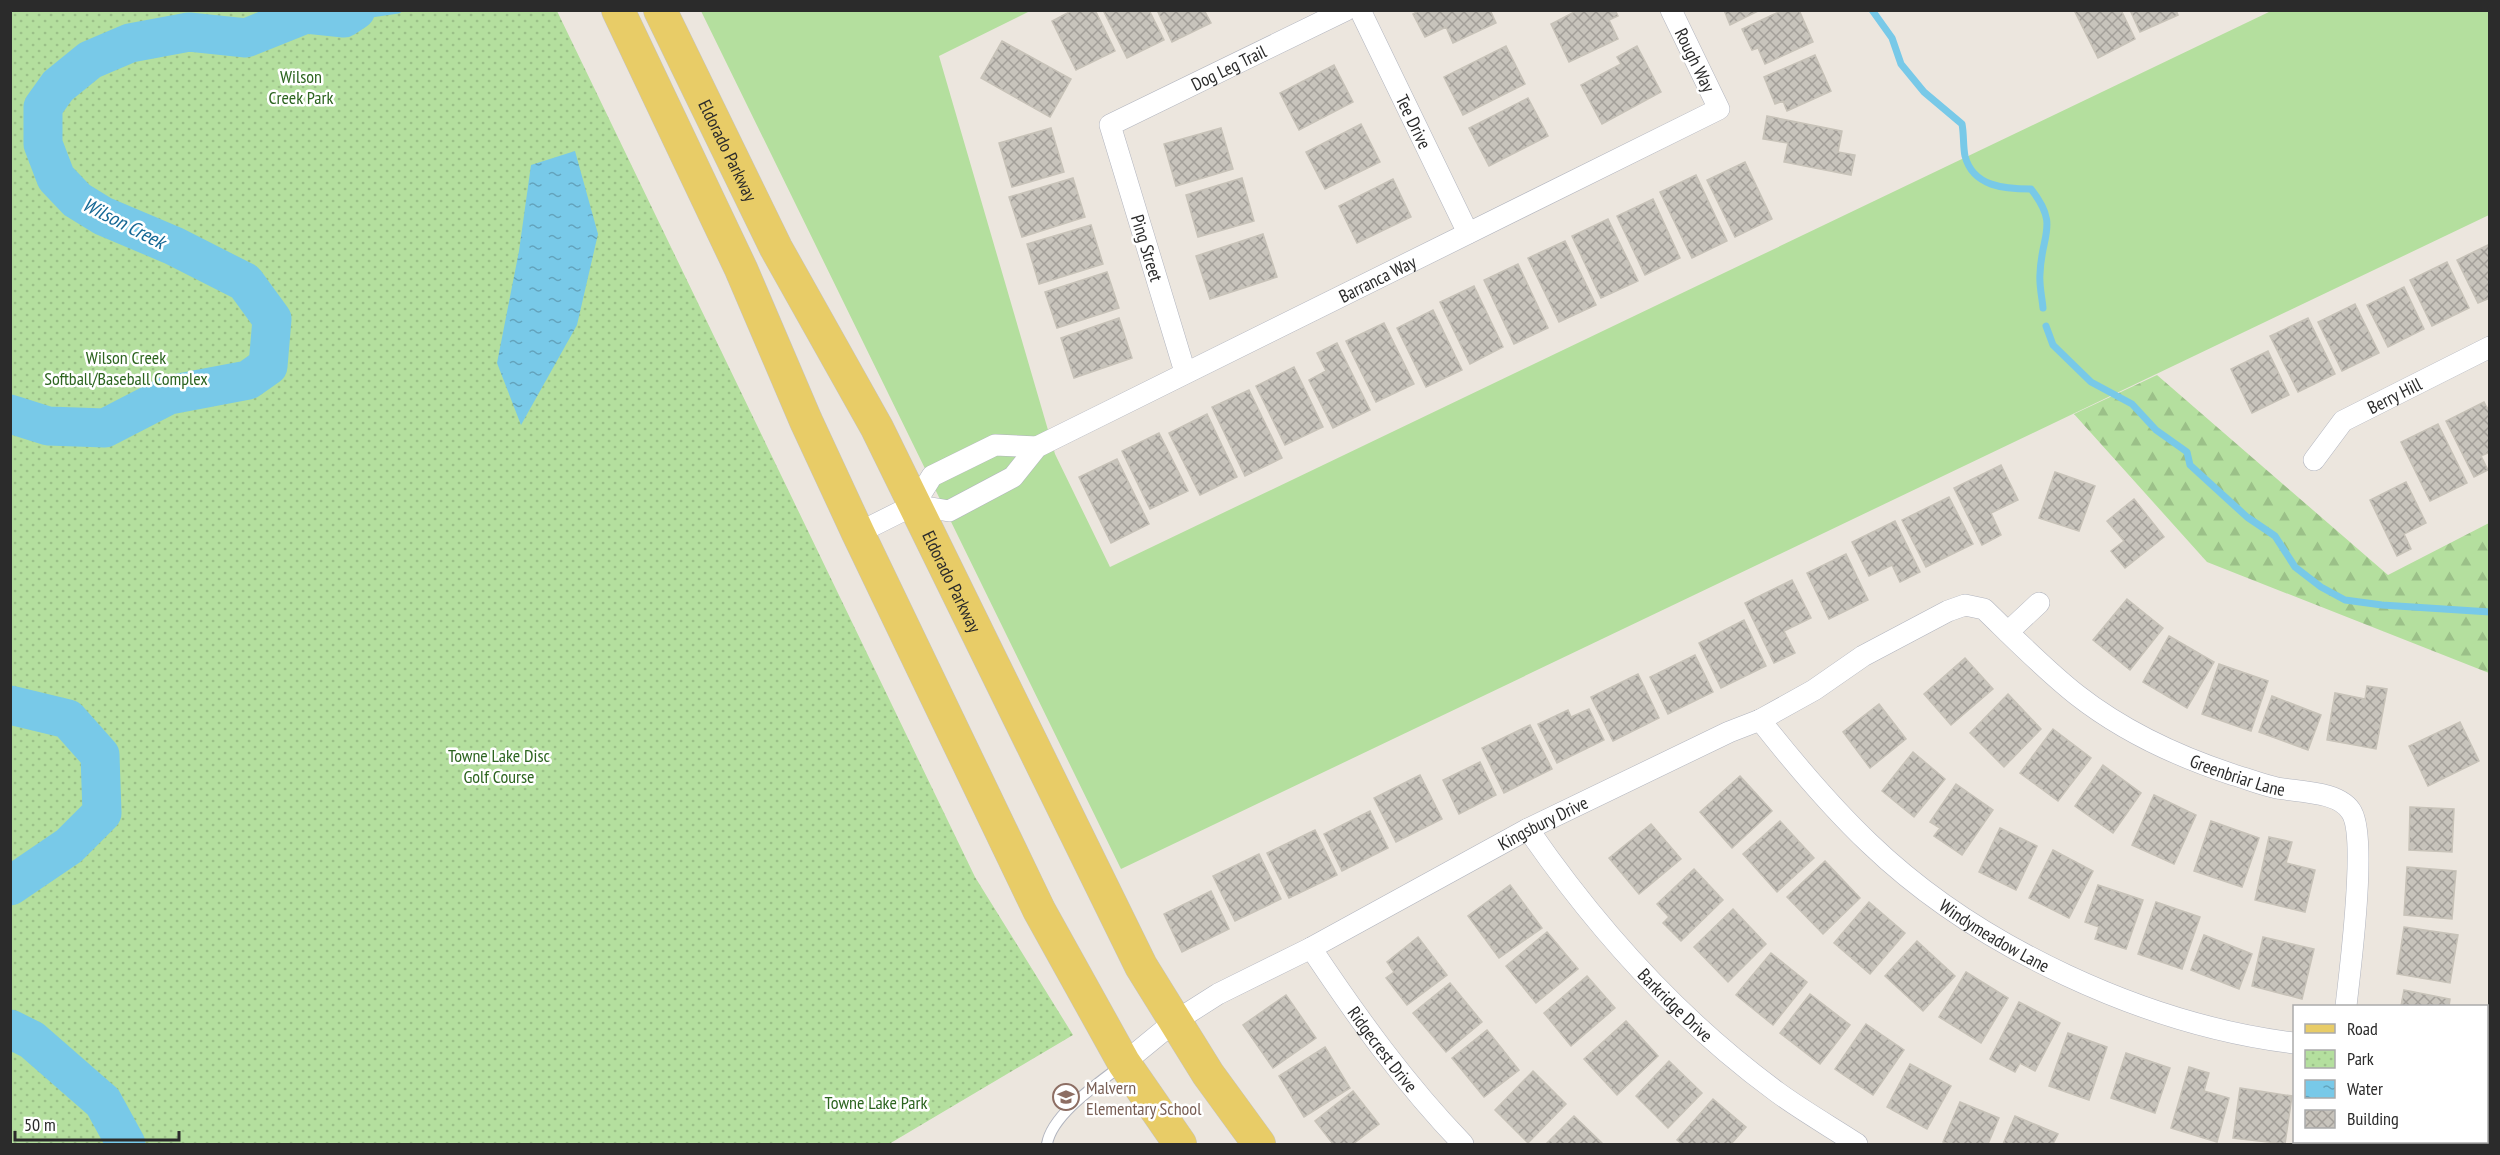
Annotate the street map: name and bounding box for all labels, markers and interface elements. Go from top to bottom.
street label: Rough Way [1670,24,1720,96]
street label: Dog Leg Trail [1187,39,1271,95]
park label: Wilson Creek Park [269,65,333,109]
street label: Tee Drive [1391,91,1437,152]
street label: Eldorado Parkway [694,96,763,205]
water label: Wilson Creek [78,191,172,256]
street label: Ping Street [1126,212,1168,284]
street label: Barranca Way [1335,250,1420,307]
park label: Wilson Creek Softball/Baseball Complex [44,346,208,390]
street label: Berry Hill [2363,372,2426,418]
street label: Eldorado Parkway [918,527,987,636]
park label: Towne Lake Disc Golf Course [448,744,551,788]
street label: Greenbriar Lane [2187,749,2287,801]
street label: Kingsbury Drive [1494,790,1591,855]
street label: Windymeadow Lane [1935,894,2054,977]
street label: Barkridge Drive [1633,963,1718,1047]
street label: Ridgecrest Drive [1343,1002,1423,1097]
legend [2293,1005,2488,1143]
text: Road [2347,1017,2378,1040]
text: Park [2347,1047,2374,1070]
place label: Malvern Elementary School [1086,1076,1202,1120]
text: Water [2347,1077,2383,1100]
school or university icon: Malvern Elementary School [1051,1082,1081,1112]
park label: Towne Lake Park [825,1091,927,1114]
scale bar [15,1104,178,1142]
text: Building [2347,1107,2399,1130]
text: 50 m [24,1113,56,1136]

